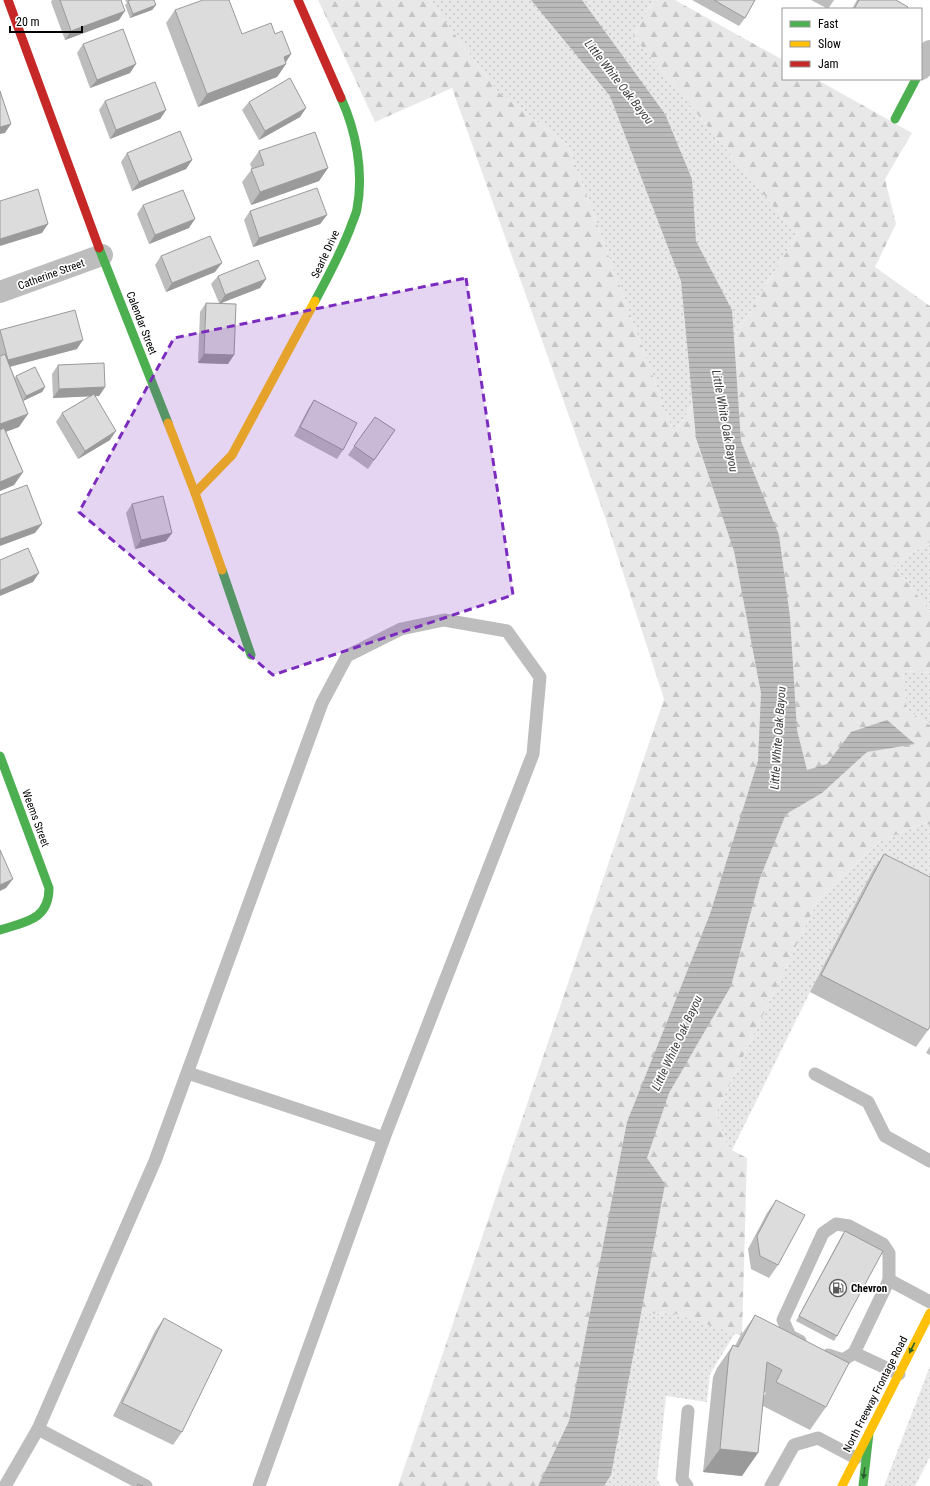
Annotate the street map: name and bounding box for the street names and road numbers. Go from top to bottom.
street label: Searle Drive [309,228,342,280]
street label: Catherine Street [16,256,86,293]
street label: Calendar Street [123,290,160,357]
street label: Weems Street [19,788,52,849]
street label: North Freeway Frontage Road [841,1334,910,1454]

